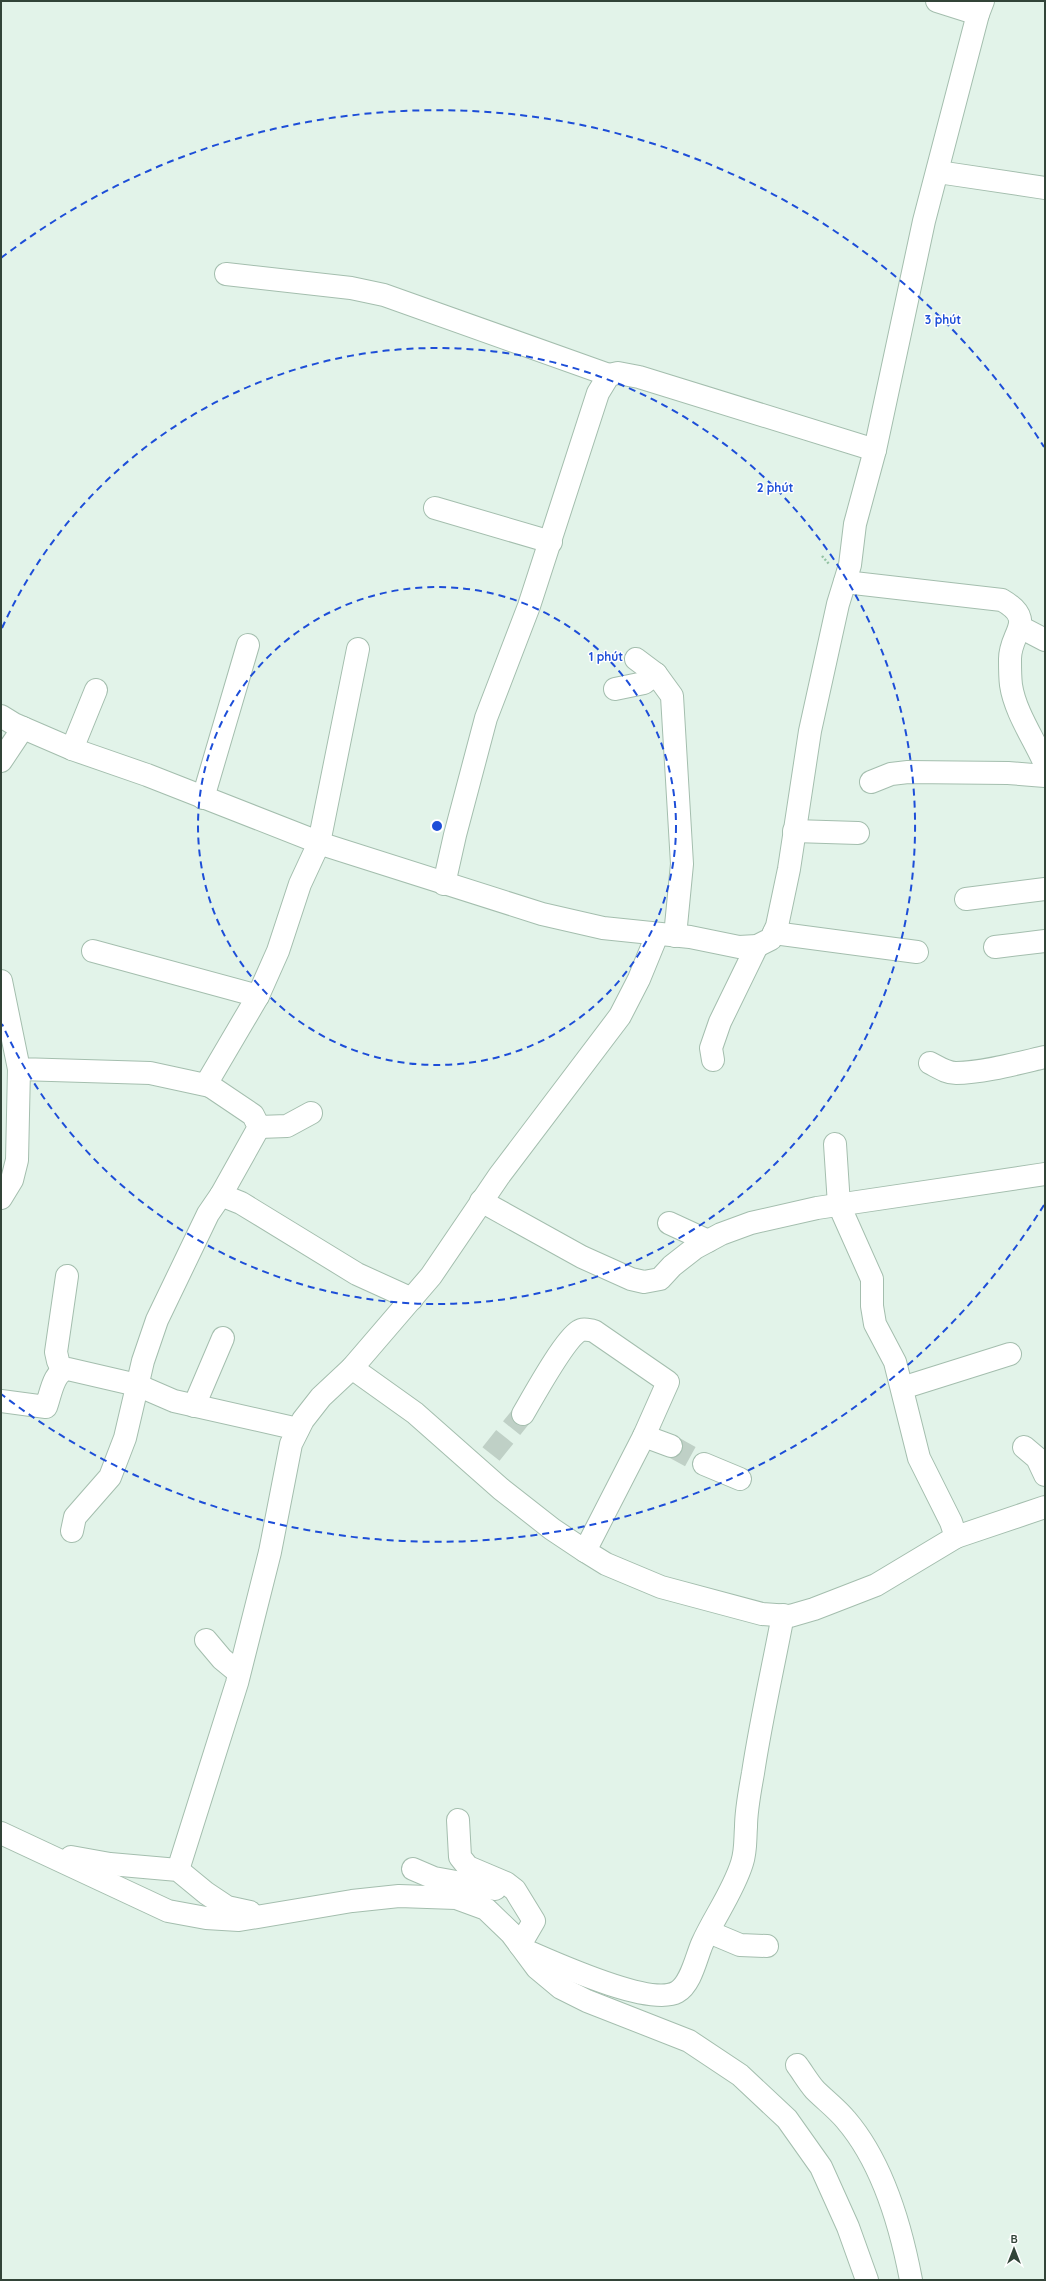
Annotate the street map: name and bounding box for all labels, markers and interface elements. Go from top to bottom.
text: 3 phút [925,312,961,327]
text: 2 phút [757,480,793,495]
text: 1 phút [589,649,623,664]
centre of rings [430,819,444,833]
north arrow [994,2229,1034,2269]
text: B [1010,2232,1018,2246]

